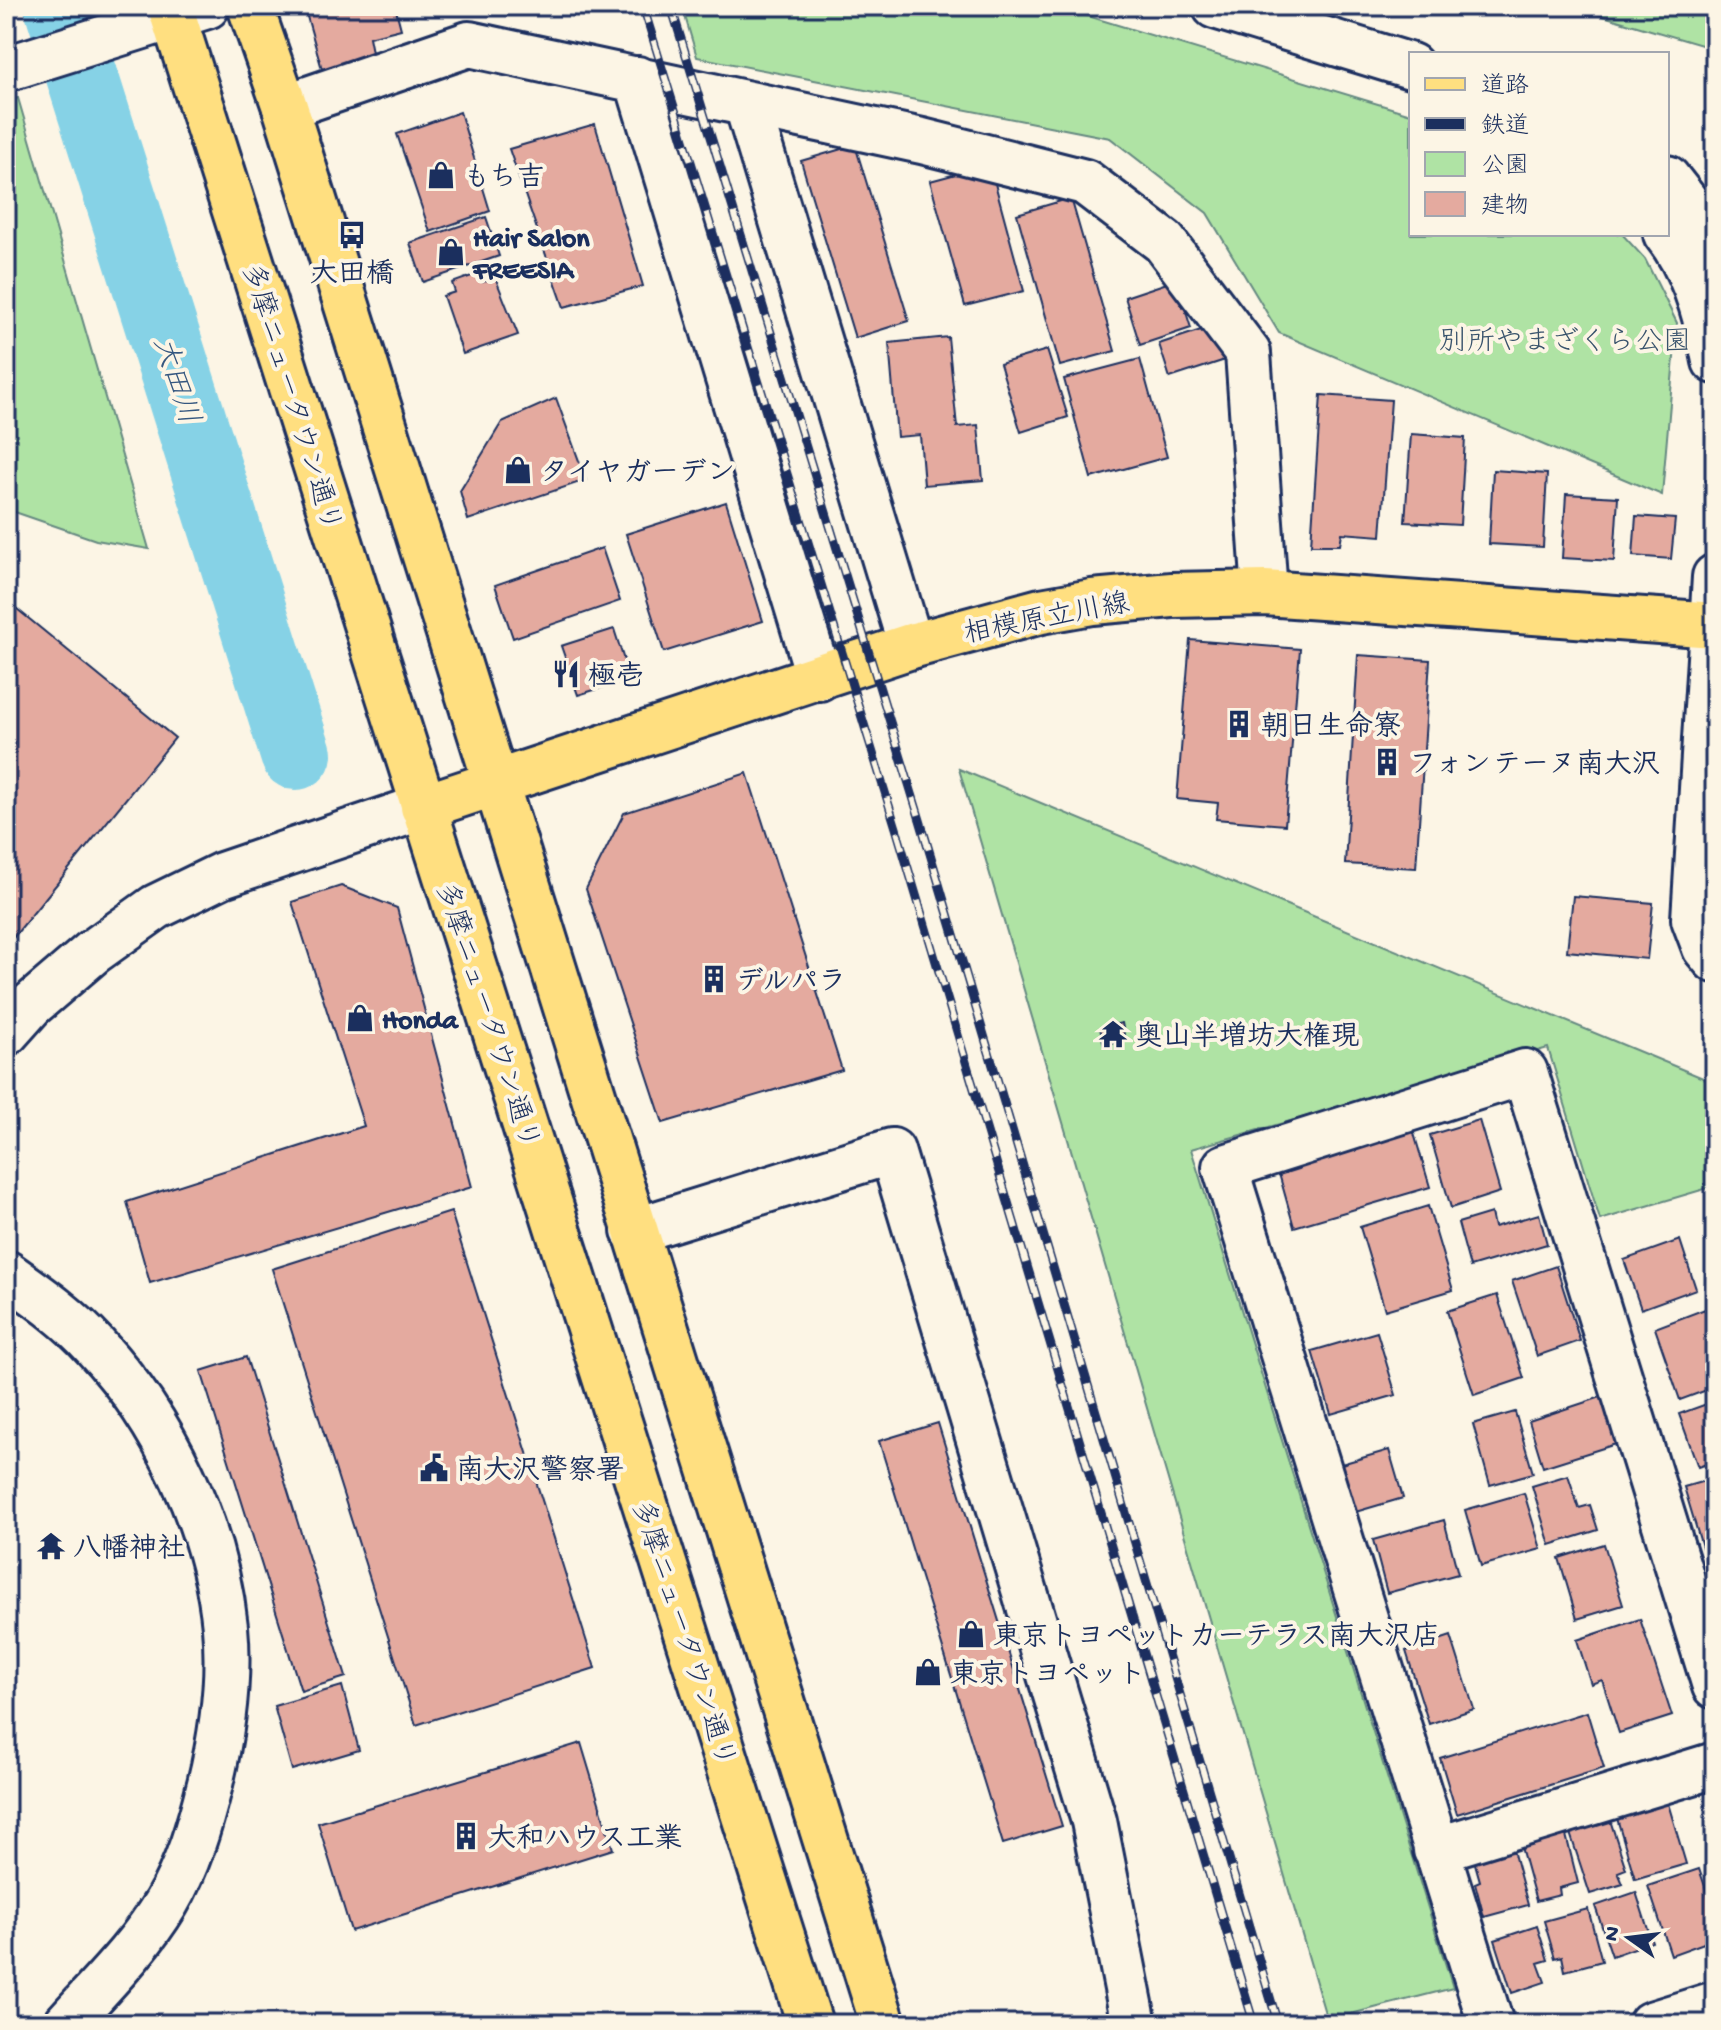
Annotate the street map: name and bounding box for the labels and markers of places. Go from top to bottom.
shop icon: もち吉 [426,160,456,190]
place label: もち吉 [463,162,545,196]
bus stop icon: 大田橋 [337,220,367,250]
place label: Hair Salon FREESIA [472,224,590,289]
shop icon: Hair Salon FREESIA [436,237,466,267]
place label: 大田橋 [310,258,394,292]
shop icon: タイヤガーデン [503,455,533,485]
place label: タイヤガーデン [540,458,735,491]
restaurant icon: 極壱 [551,659,581,689]
place label: 極壱 [588,660,644,695]
building icon: 朝日生命寮 [1224,709,1254,739]
place label: 朝日生命寮 [1261,710,1401,745]
building icon: フォンテーヌ南大沢 [1372,747,1402,777]
place label: フォンテーヌ南大沢 [1409,748,1660,783]
building icon: デルパラ [699,964,729,994]
place label: デルパラ [736,967,846,1000]
shop icon: Honda [345,1003,375,1033]
place label: Honda [382,1006,459,1039]
temple icon: 奥山半増坊大権現 [1098,1019,1128,1049]
place label: 奥山半増坊大権現 [1135,1020,1359,1055]
public building icon: 南大沢警察署 [419,1453,449,1483]
place label: 南大沢警察署 [456,1454,624,1489]
temple icon: 八幡神社 [36,1531,66,1561]
place label: 八幡神社 [73,1533,185,1567]
shop icon: 東京トヨペットカーテラス南大沢店 [956,1619,986,1649]
place label: 東京トヨペットカーテラス南大沢店 [993,1620,1440,1655]
shop icon: 東京トヨペット [913,1657,943,1687]
place label: 東京トヨペット [950,1658,1146,1693]
building icon: 大和ハウス工業 [451,1821,481,1851]
place label: 大和ハウス工業 [488,1823,682,1857]

